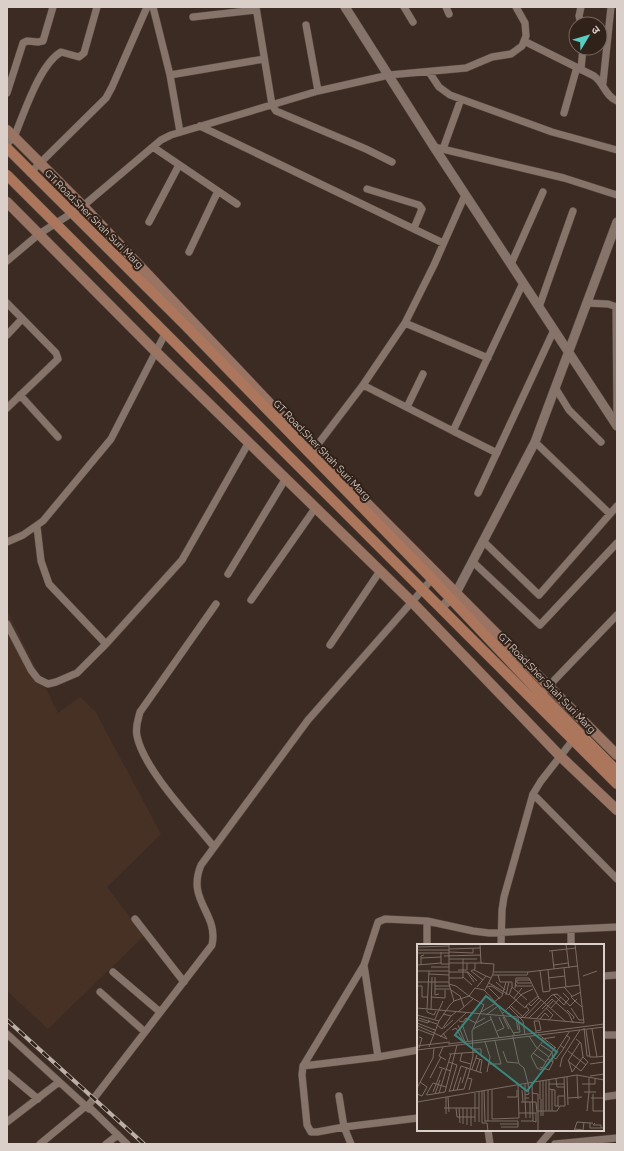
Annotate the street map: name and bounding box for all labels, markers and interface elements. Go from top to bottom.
north arrow [568,16,608,56]
text: उ [588,24,603,37]
street label: GT Road;Sher Shah Suri Marg [42,167,146,271]
street label: GT Road;Sher Shah Suri Marg [271,398,373,502]
street label: GT Road;Sher Shah Suri Marg [496,631,598,735]
inset map [417,944,604,1131]

